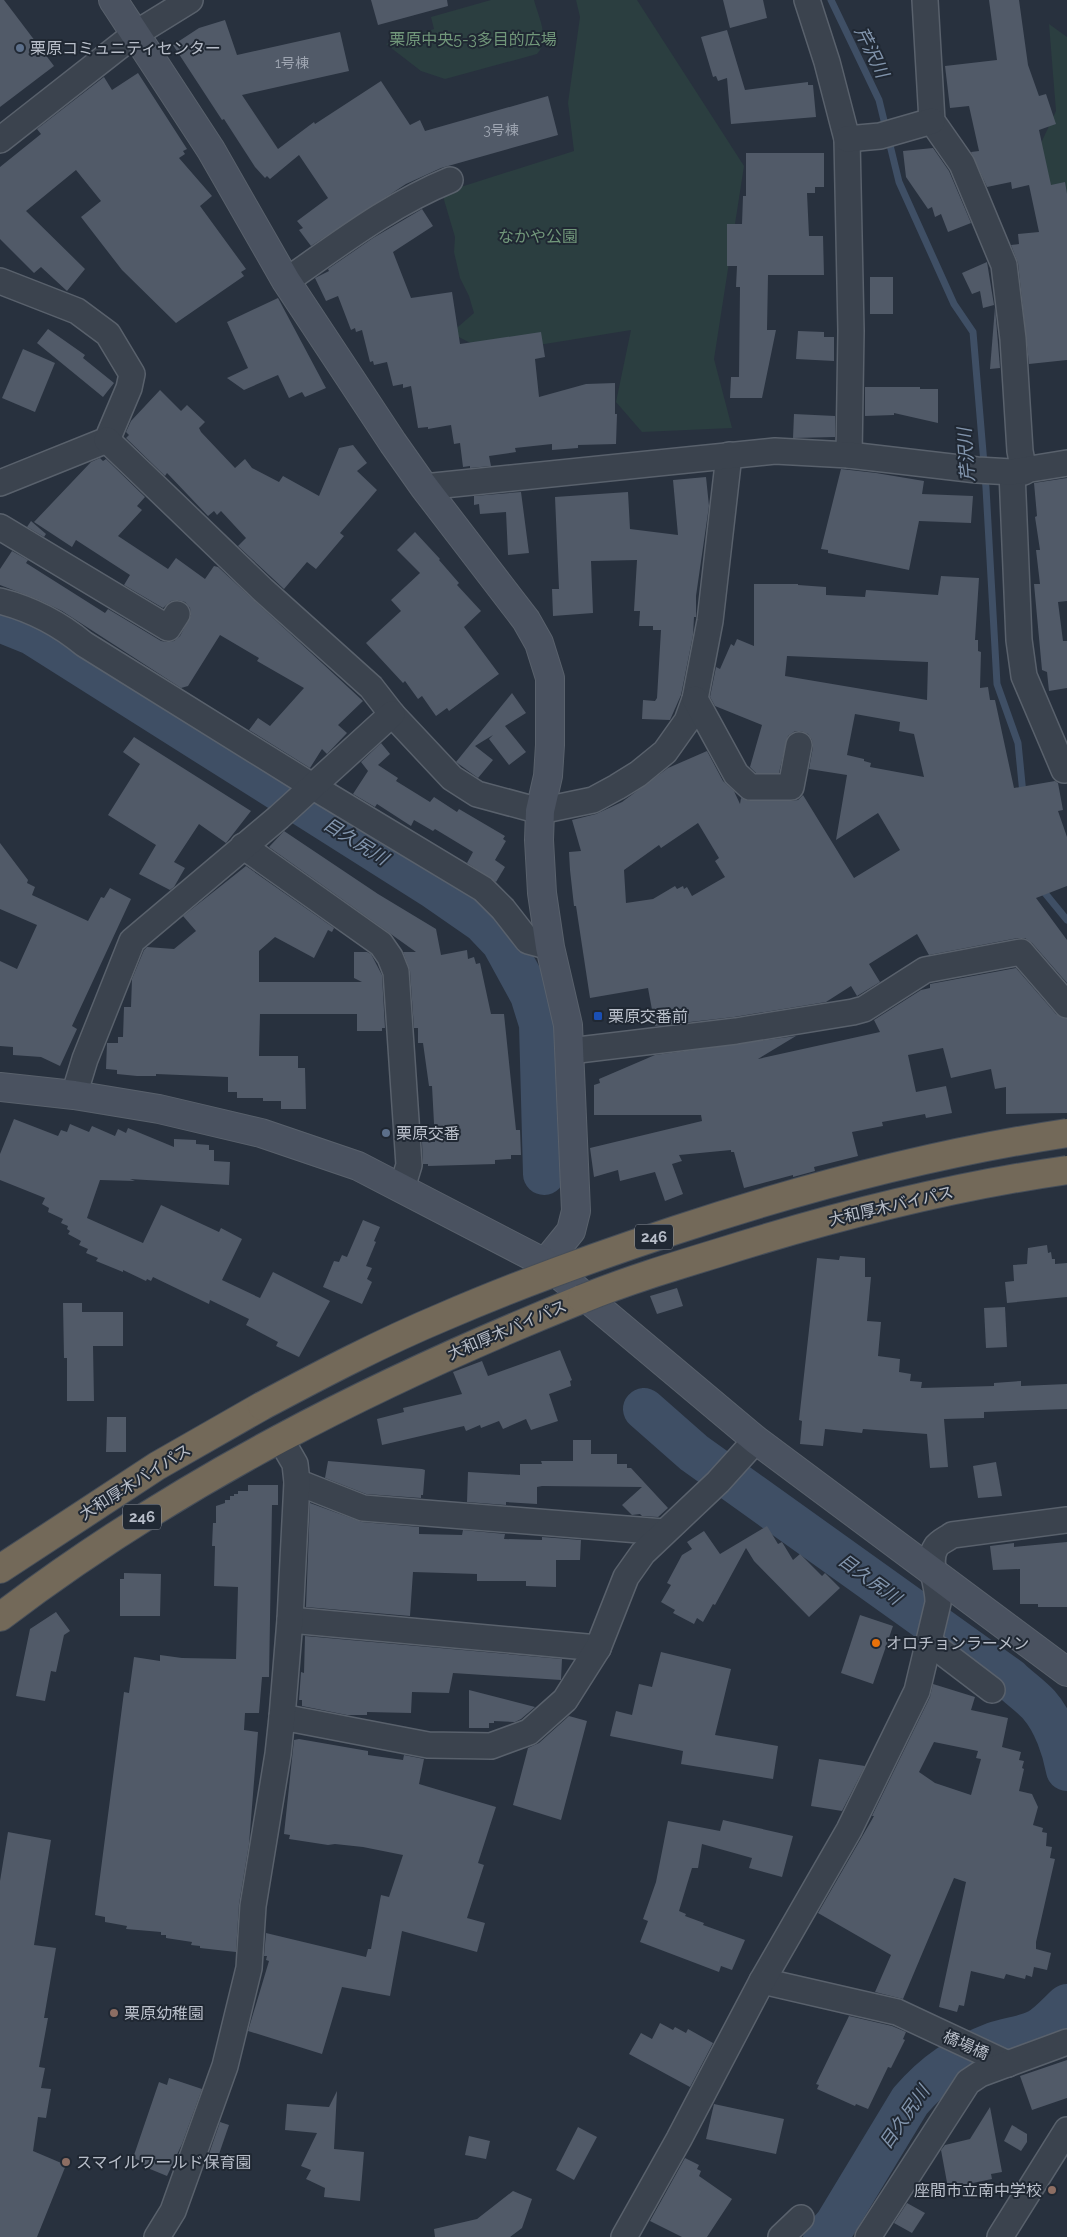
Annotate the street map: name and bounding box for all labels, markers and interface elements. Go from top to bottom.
water label: 芹沢川 [851,23,894,83]
park label: 栗原中央5-3多目的広場 [389,30,557,49]
place label: 栗原コミュニティセンター [30,39,221,58]
marker: 栗原コミュニティセンター [14,42,26,54]
house number: 1号棟 [275,55,309,71]
house number: 3号棟 [483,122,519,138]
park label: なかや公園 [498,227,578,246]
water label: 芹沢川 [954,425,978,483]
water label: 目久尻川 [320,813,394,870]
place label: 栗原交番前 [608,1007,688,1026]
marker: 栗原交番前 [592,1010,604,1022]
place label: 栗原交番 [396,1124,460,1143]
marker: 栗原交番 [380,1127,392,1139]
street label: 大和厚木バイパス [827,1182,955,1230]
road number: 246 [635,1224,673,1250]
street label: 大和厚木バイパス [445,1296,569,1364]
street label: 大和厚木バイパス [76,1440,194,1524]
road number: 246 [123,1504,161,1530]
water label: 目久尻川 [835,1549,907,1610]
place label: オロチョンラーメン [886,1634,1029,1653]
marker: オロチョンラーメン [870,1637,882,1649]
place label: 栗原幼稚園 [124,2004,204,2023]
marker: 栗原幼稚園 [108,2007,120,2019]
street label: 橋場橋 [940,2027,992,2063]
water label: 目久尻川 [875,2080,934,2153]
place label: スマイルワールド保育園 [76,2153,252,2172]
marker: スマイルワールド保育園 [60,2156,72,2168]
place label: 座間市立南中学校 [914,2181,1042,2200]
marker: 座間市立南中学校 [1046,2184,1058,2196]

